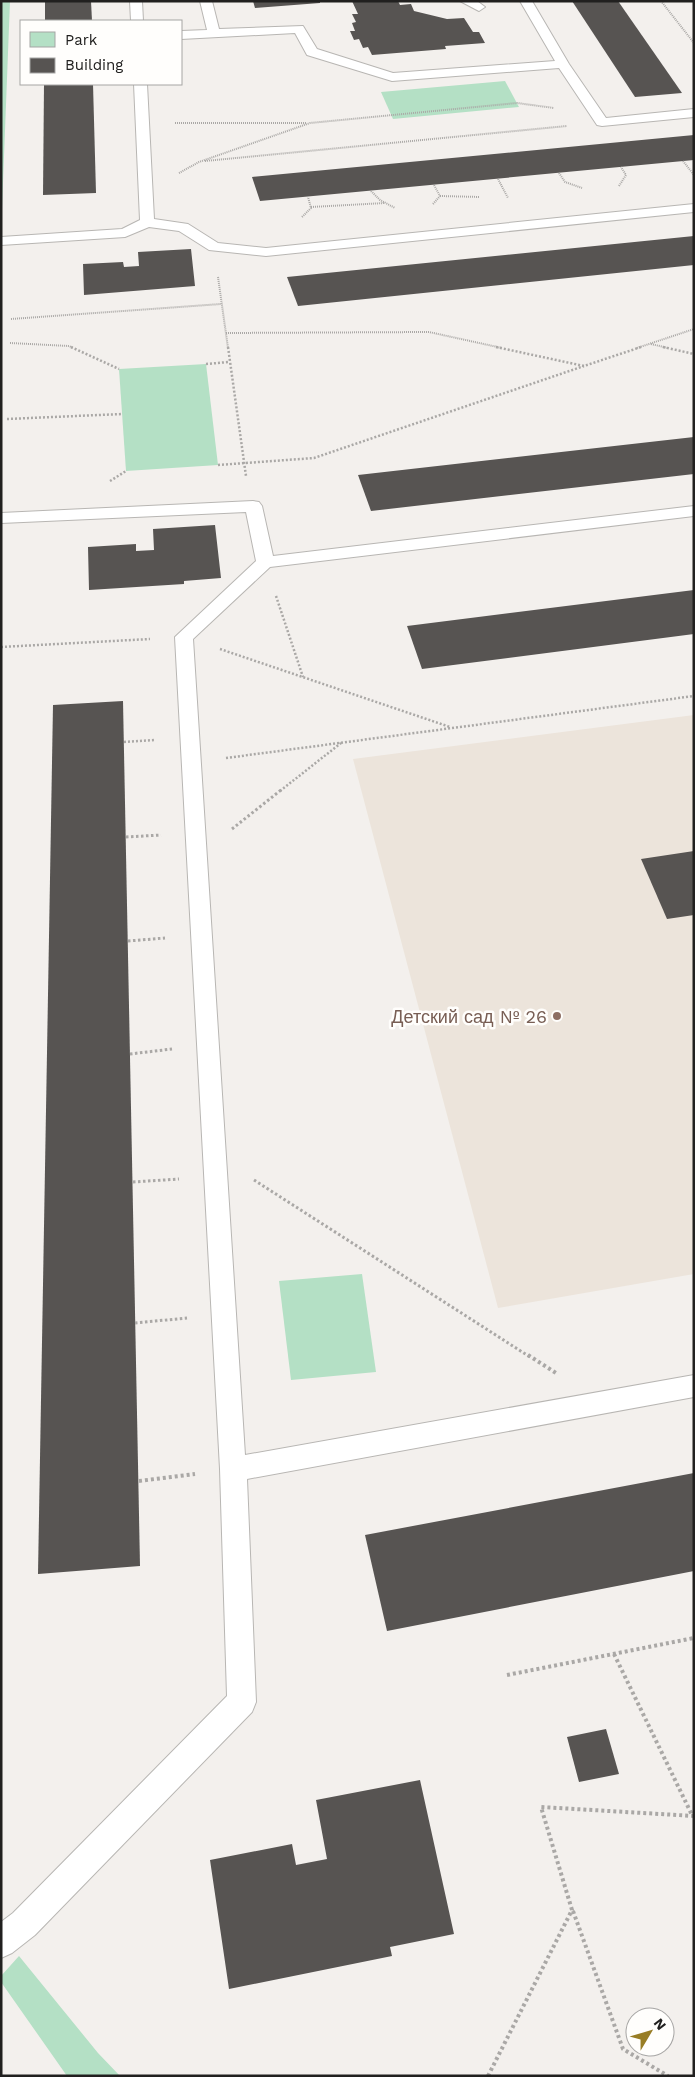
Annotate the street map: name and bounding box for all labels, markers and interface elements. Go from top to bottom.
legend [20,20,182,85]
text: Park [65,31,98,49]
text: Building [65,56,123,74]
place label: Детский сад № 26 [391,1006,547,1027]
marker: Детский сад № 26 [551,1010,563,1022]
north arrow [625,2007,675,2057]
text: N [651,2015,670,2033]

